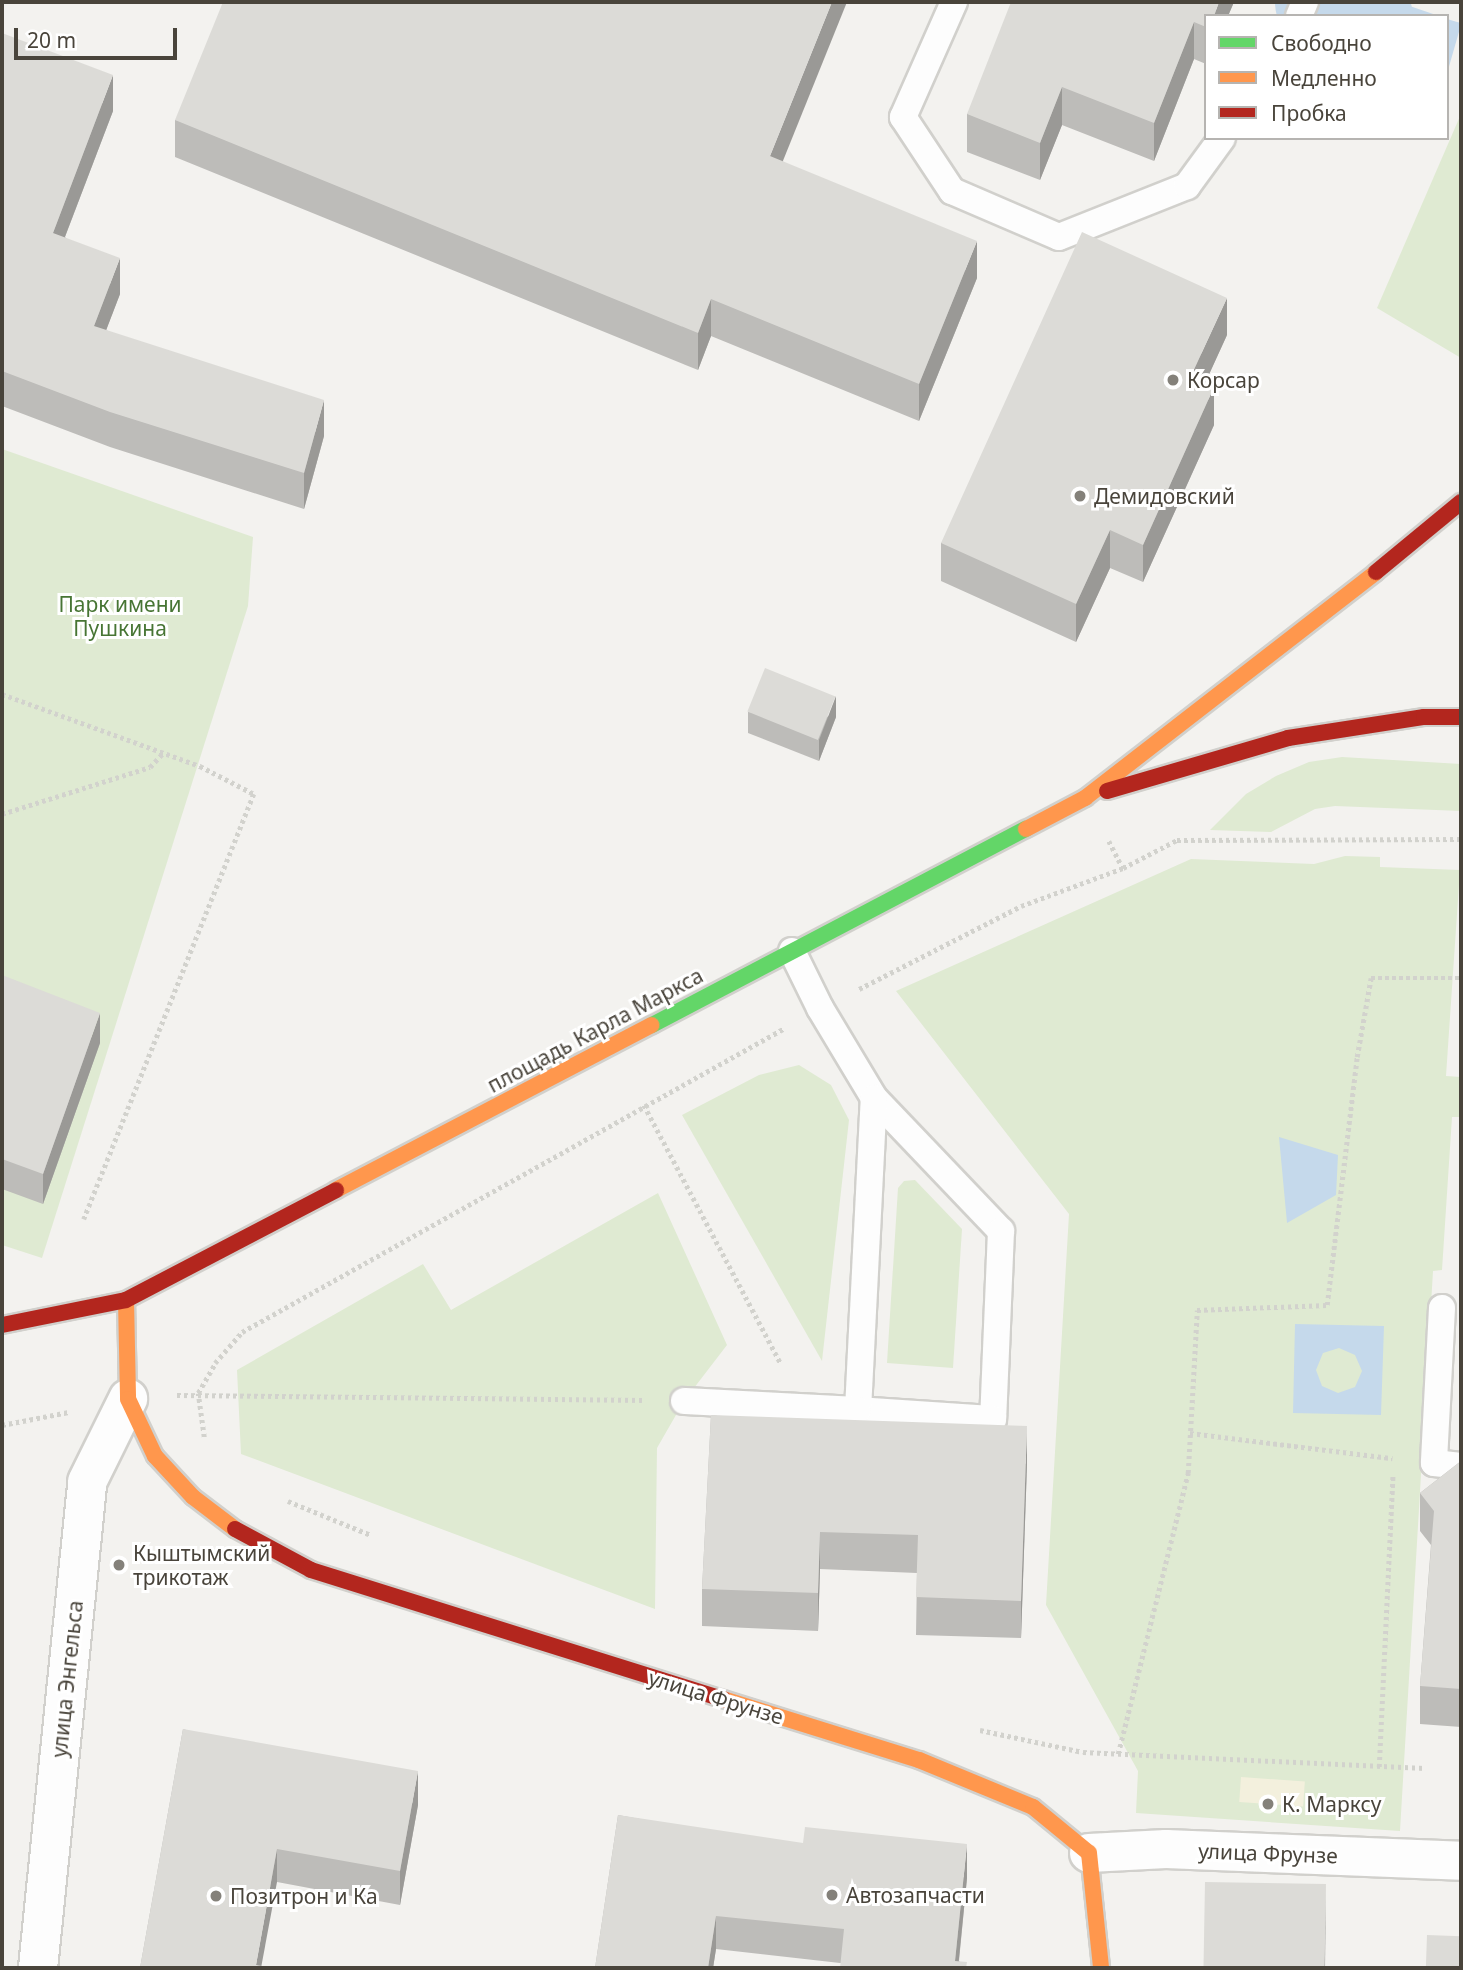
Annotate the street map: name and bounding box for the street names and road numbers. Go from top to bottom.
street label: площадь Карла Маркса [483,962,707,1098]
street label: улица Энгельса [46,1599,88,1759]
street label: улица Фрунзе [646,1665,786,1729]
street label: улица Фрунзе [1198,1838,1338,1868]

